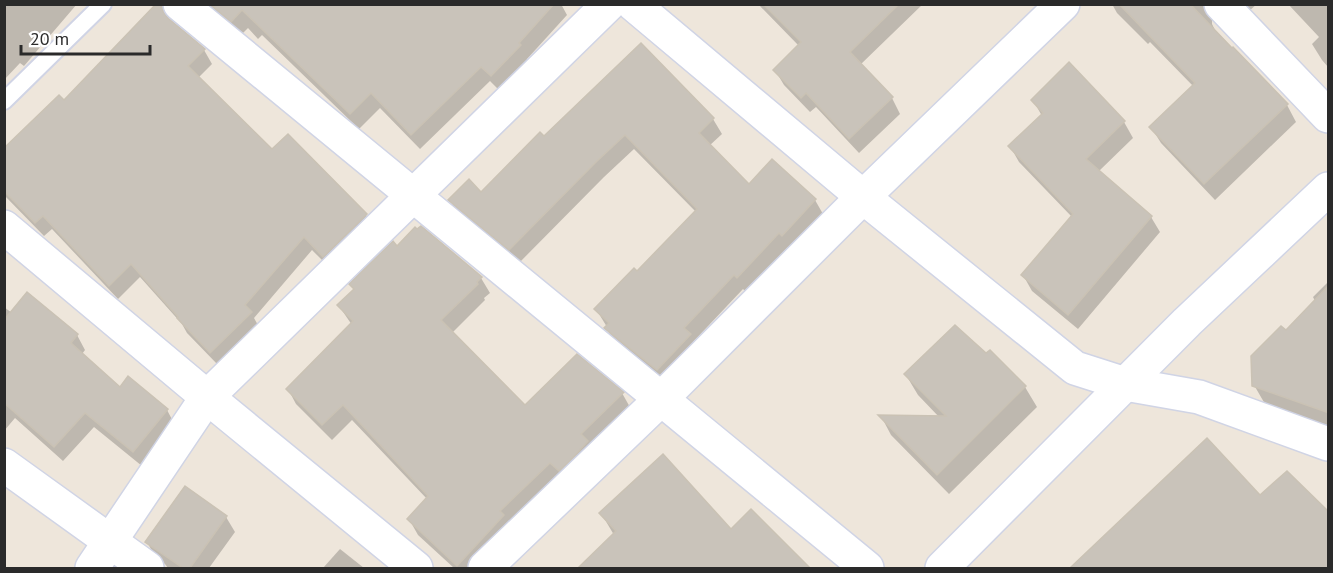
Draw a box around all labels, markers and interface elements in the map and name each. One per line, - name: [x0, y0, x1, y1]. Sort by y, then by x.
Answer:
- scale bar: [21, 18, 150, 56]
- text: 20 m: [30, 27, 69, 50]

